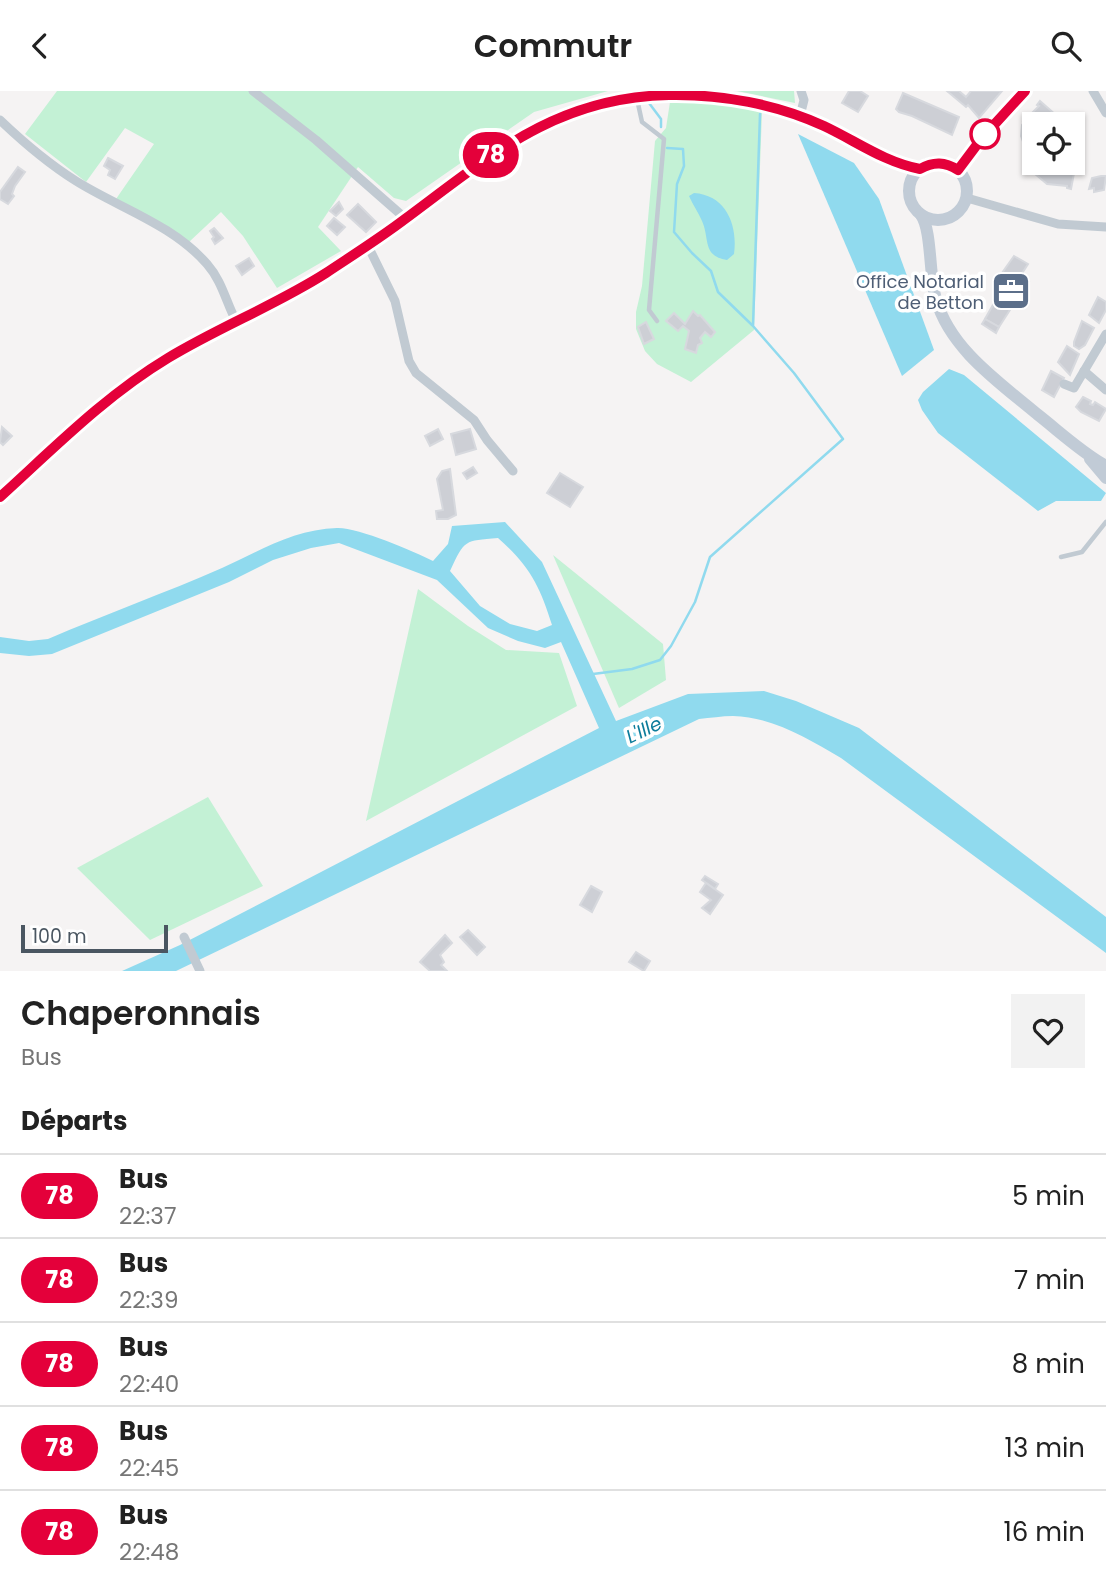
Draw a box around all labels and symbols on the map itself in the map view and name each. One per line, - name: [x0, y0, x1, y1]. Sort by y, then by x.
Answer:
- unlabelled marker: [970, 119, 1000, 149]
- line badge: 78: [460, 132, 522, 178]
- place label: Office Notarial de Betton: [856, 269, 984, 315]
- office icon: Office Notarial de Betton: [990, 270, 1032, 312]
- water label: L'Ille: [622, 710, 667, 750]
- scale bar: [21, 922, 168, 954]

